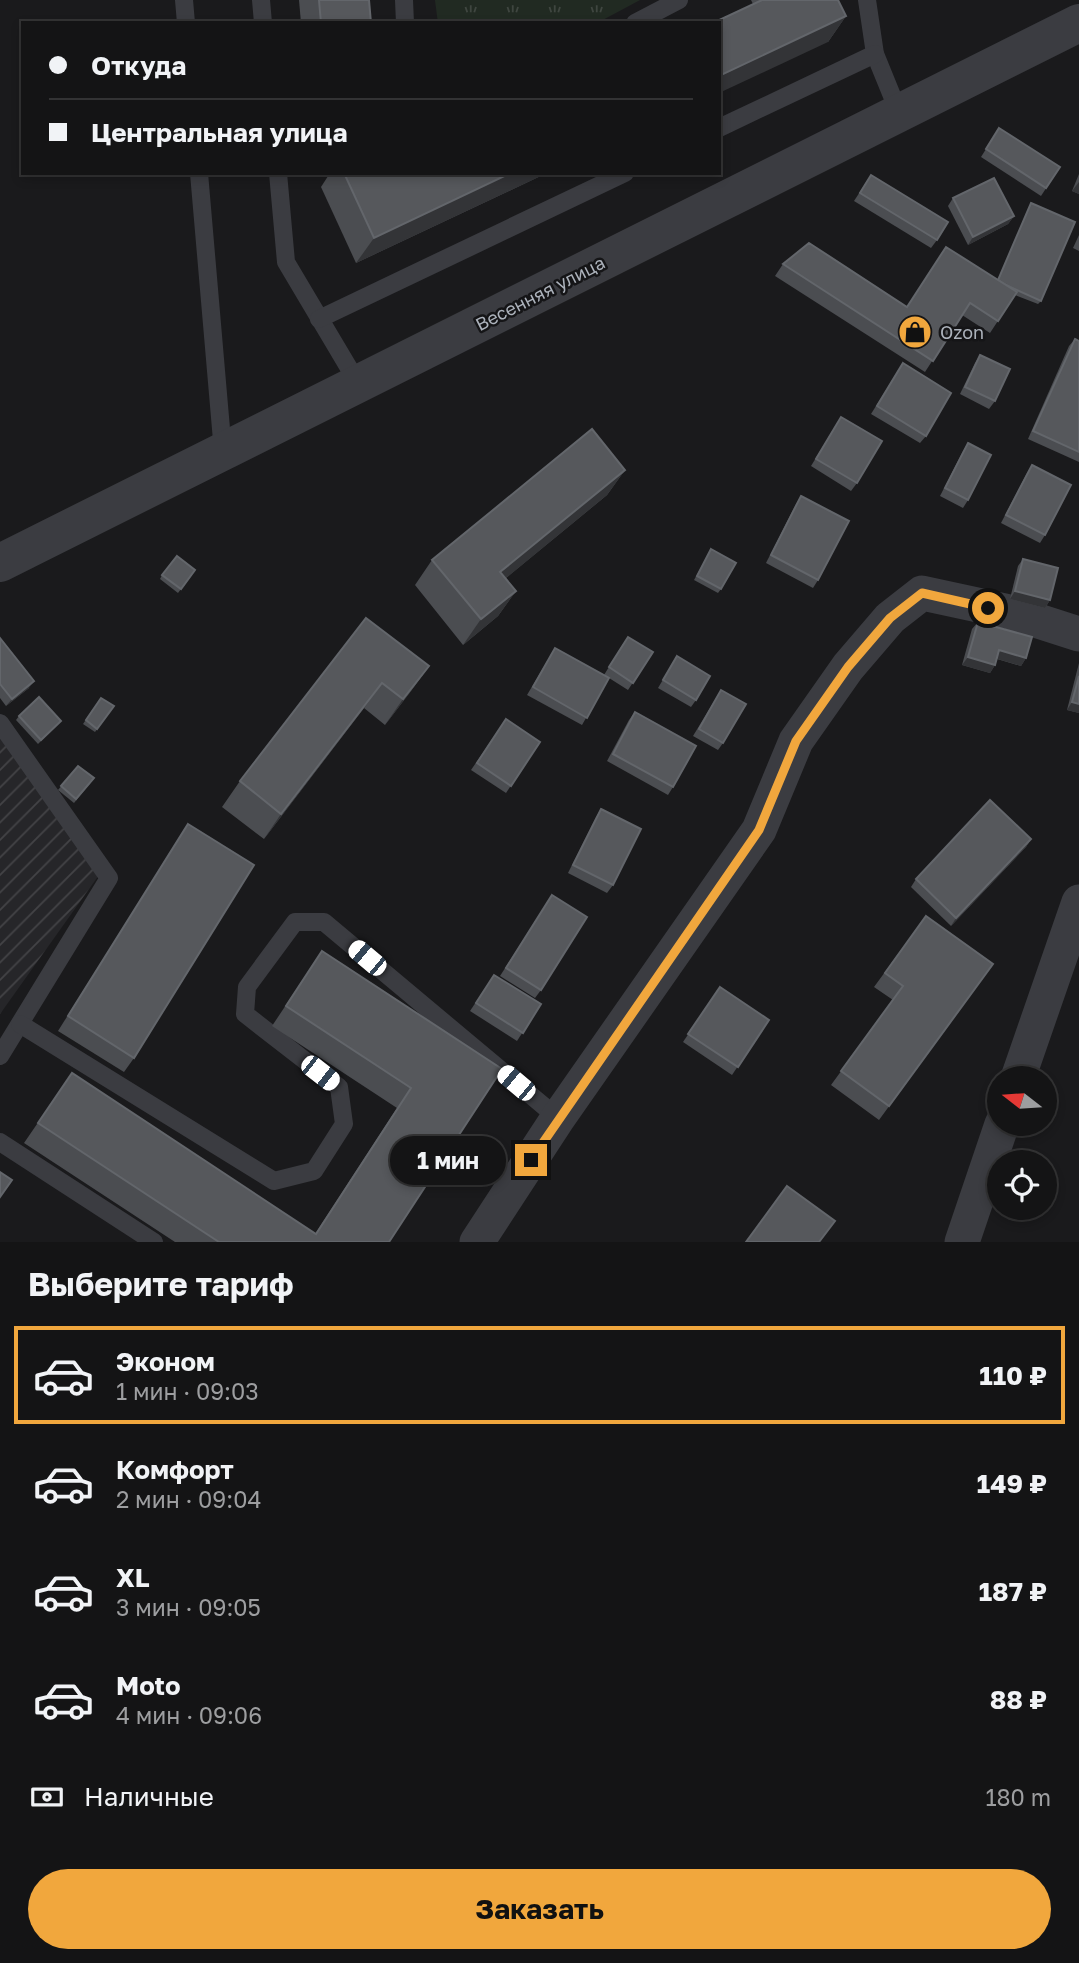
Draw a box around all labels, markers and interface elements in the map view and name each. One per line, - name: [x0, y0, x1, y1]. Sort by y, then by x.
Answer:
- text: Откуда: [91, 50, 186, 81]
- text: Центральная улица: [91, 117, 347, 148]
- street label: Весенняя улица: [472, 251, 608, 335]
- shop icon: Ozon: [896, 313, 934, 351]
- place label: Ozon: [940, 321, 984, 343]
- route start: [972, 592, 1004, 624]
- car: [345, 936, 390, 980]
- car: [297, 1052, 344, 1094]
- car: [494, 1061, 539, 1105]
- north arrow: [987, 1066, 1057, 1136]
- map controls: [987, 1066, 1057, 1220]
- callout: 1 мин: [391, 1136, 506, 1184]
- route end: [515, 1144, 547, 1176]
- text: 1 мин: [417, 1146, 479, 1174]
- button: locate: [987, 1150, 1057, 1220]
- text: Выберите тариф: [28, 1265, 294, 1303]
- icon: car: [32, 1344, 95, 1407]
- text: Эконом: [116, 1346, 215, 1377]
- text: 110 ₽: [979, 1360, 1047, 1391]
- text: 1 мин · 09:03: [116, 1377, 259, 1405]
- icon: car: [32, 1452, 95, 1515]
- text: Комфорт: [116, 1454, 234, 1485]
- text: 149 ₽: [977, 1468, 1047, 1499]
- text: 2 мин · 09:04: [116, 1485, 261, 1513]
- icon: car: [32, 1560, 95, 1623]
- text: XL: [116, 1562, 150, 1593]
- text: 187 ₽: [979, 1576, 1047, 1607]
- text: 3 мин · 09:05: [116, 1593, 261, 1621]
- icon: car: [32, 1668, 95, 1731]
- text: Moto: [116, 1670, 181, 1701]
- text: 88 ₽: [990, 1684, 1047, 1715]
- text: 4 мин · 09:06: [116, 1701, 262, 1729]
- icon: cash: [28, 1778, 66, 1816]
- text: Наличные: [84, 1781, 214, 1812]
- text: 180 m: [985, 1783, 1051, 1811]
- button: Заказать: [28, 1869, 1051, 1949]

